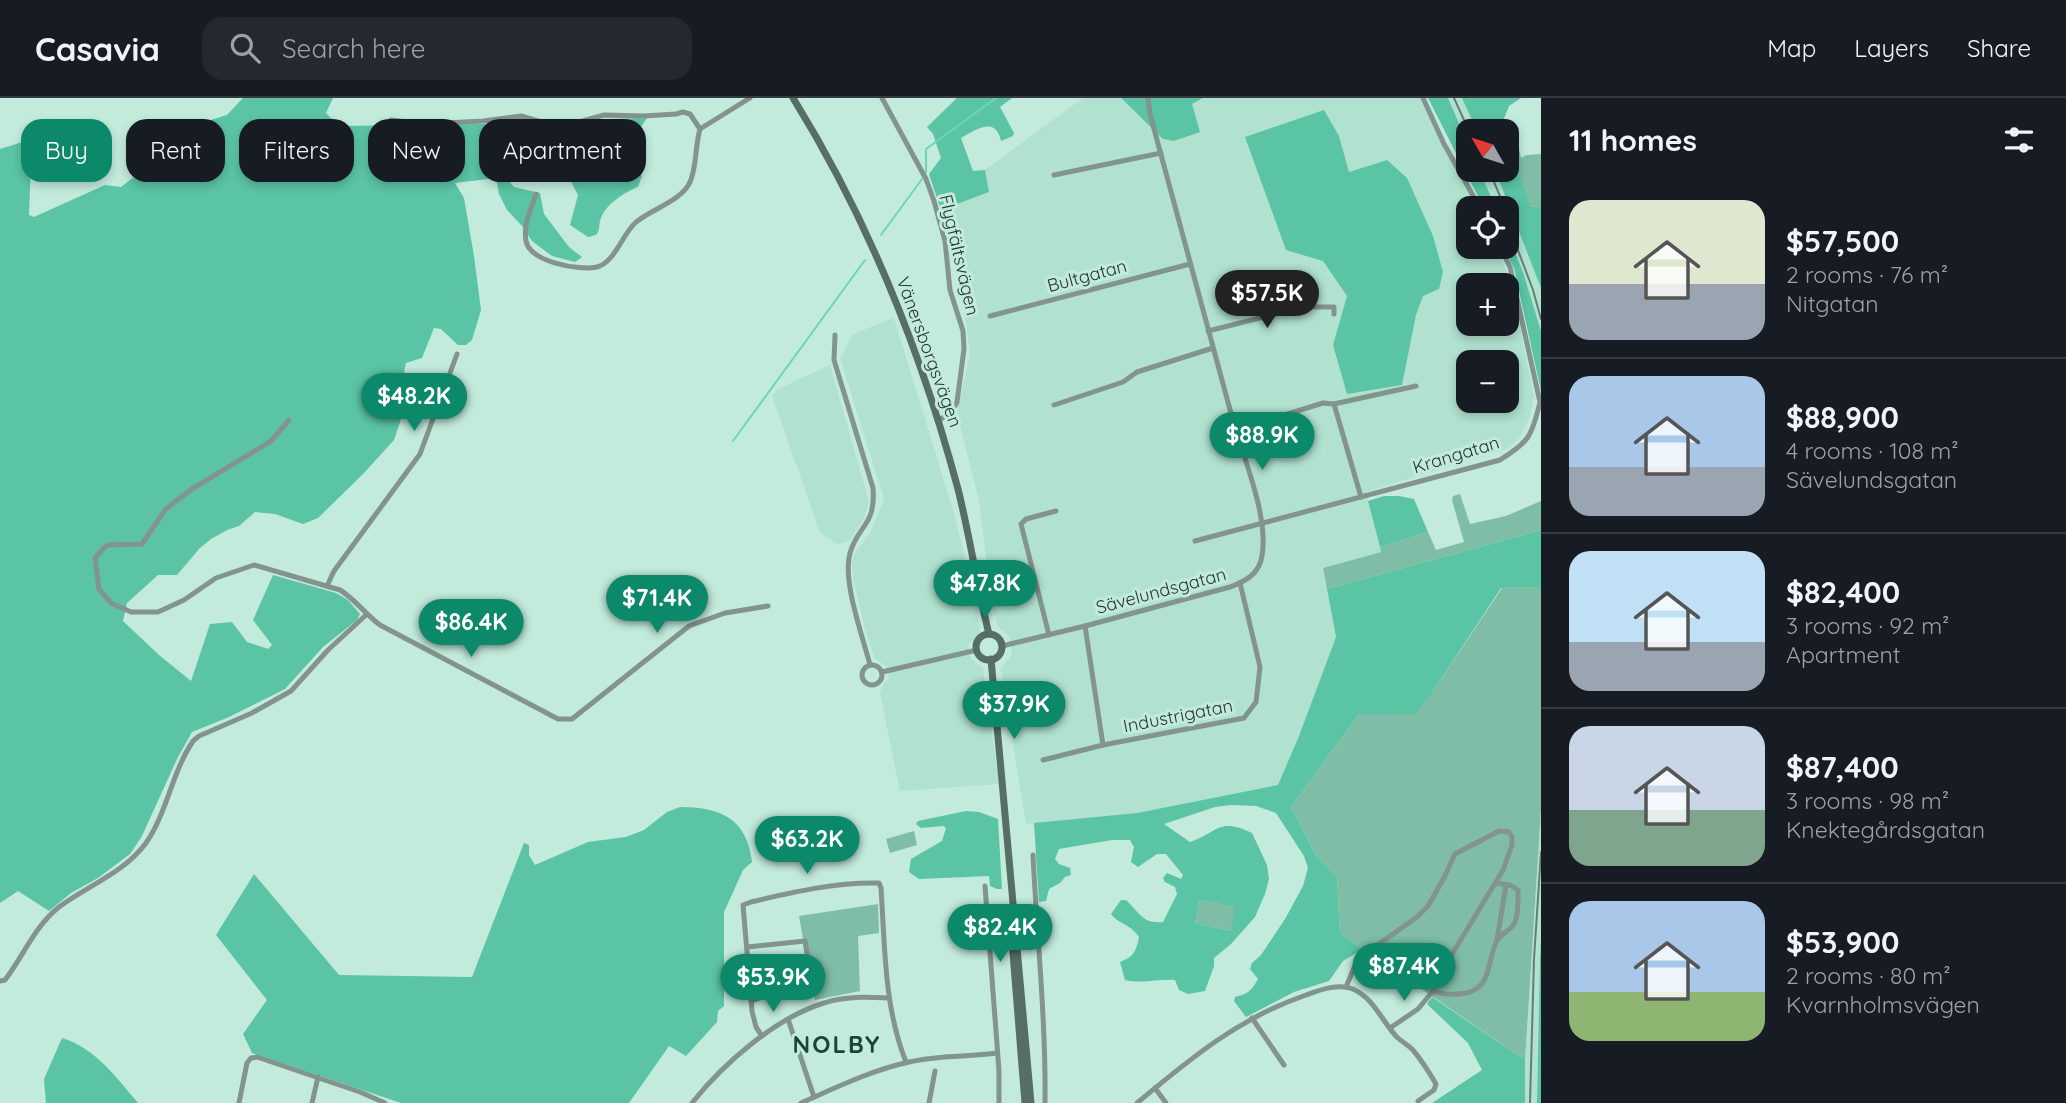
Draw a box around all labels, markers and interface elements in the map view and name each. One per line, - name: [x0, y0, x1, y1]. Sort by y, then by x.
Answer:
- search box: [202, 17, 692, 80]
- text: Casavia: [35, 28, 160, 69]
- icon: search: [226, 29, 264, 67]
- text: Search here: [282, 32, 426, 65]
- text: Map: [1767, 33, 1816, 63]
- text: Layers: [1854, 33, 1929, 63]
- text: Share: [1967, 33, 2031, 63]
- chip: Buy: [21, 119, 112, 182]
- chip: Rent: [126, 119, 225, 182]
- chip: Filters: [239, 119, 354, 182]
- chip: New: [368, 119, 465, 182]
- chip: Apartment: [479, 119, 646, 182]
- north arrow: [1456, 119, 1519, 182]
- map controls: [1456, 119, 1519, 413]
- text: 11 homes: [1569, 121, 1697, 159]
- icon: filters: [2000, 121, 2038, 159]
- street label: Flygfältsvägen: [934, 192, 985, 318]
- button: locate: [1456, 196, 1519, 259]
- text: $57,500: [1786, 222, 1899, 260]
- icon: home: [1625, 228, 1709, 312]
- street label: Bultgatan: [1045, 254, 1129, 297]
- text: 2 rooms · 76 m²: [1786, 260, 1948, 289]
- pin: $57.5K: [1210, 271, 1324, 330]
- street label: Vänersborgsvägen: [892, 273, 967, 430]
- button: +: [1456, 273, 1519, 336]
- text: $57.5K: [1231, 278, 1303, 307]
- text: Nitgatan: [1786, 289, 1879, 318]
- button: −: [1456, 350, 1519, 413]
- pin: $48.2K: [357, 374, 471, 433]
- text: $48.2K: [377, 381, 451, 410]
- text: $88,900: [1786, 398, 1899, 436]
- icon: home: [1625, 404, 1709, 488]
- pin: $88.9K: [1205, 412, 1319, 472]
- text: $88.9K: [1226, 420, 1298, 449]
- street label: Krangatan: [1410, 430, 1502, 479]
- text: 4 rooms · 108 m²: [1786, 436, 1959, 465]
- text: Sävelundsgatan: [1786, 465, 1957, 494]
- pin: $47.8K: [928, 560, 1042, 620]
- street label: Sävelundsgatan: [1093, 562, 1229, 619]
- text: $47.8K: [950, 568, 1020, 597]
- text: $82,400: [1786, 573, 1900, 611]
- pin: $71.4K: [600, 575, 714, 635]
- icon: home: [1625, 579, 1709, 663]
- text: $71.4K: [622, 583, 692, 612]
- pin: $86.4K: [414, 600, 528, 659]
- text: $86.4K: [435, 607, 507, 636]
- text: 3 rooms · 92 m²: [1786, 611, 1949, 640]
- text: Apartment: [1786, 640, 1900, 669]
- pin: $37.9K: [957, 682, 1071, 741]
- text: $37.9K: [979, 689, 1049, 718]
- street label: Industrigatan: [1121, 694, 1235, 737]
- text: $87,400: [1786, 748, 1899, 786]
- icon: home: [1625, 754, 1709, 838]
- text: 3 rooms · 98 m²: [1786, 786, 1949, 815]
- text: Knektegårdsgatan: [1786, 815, 1985, 844]
- pin: $63.2K: [750, 816, 864, 876]
- text: $63.2K: [771, 824, 843, 853]
- pin: $82.4K: [943, 904, 1057, 964]
- text: $82.4K: [963, 912, 1037, 941]
- text: $53,900: [1786, 923, 1899, 961]
- icon: home: [1625, 929, 1709, 1013]
- pin: $87.4K: [1347, 944, 1461, 1003]
- text: $87.4K: [1369, 951, 1439, 980]
- pin: $53.9K: [716, 954, 830, 1014]
- text: 2 rooms · 80 m²: [1786, 961, 1951, 990]
- text: $53.9K: [736, 962, 810, 991]
- text: Kvarnholmsvägen: [1786, 990, 1980, 1019]
- district label: NOLBY: [793, 1029, 881, 1059]

